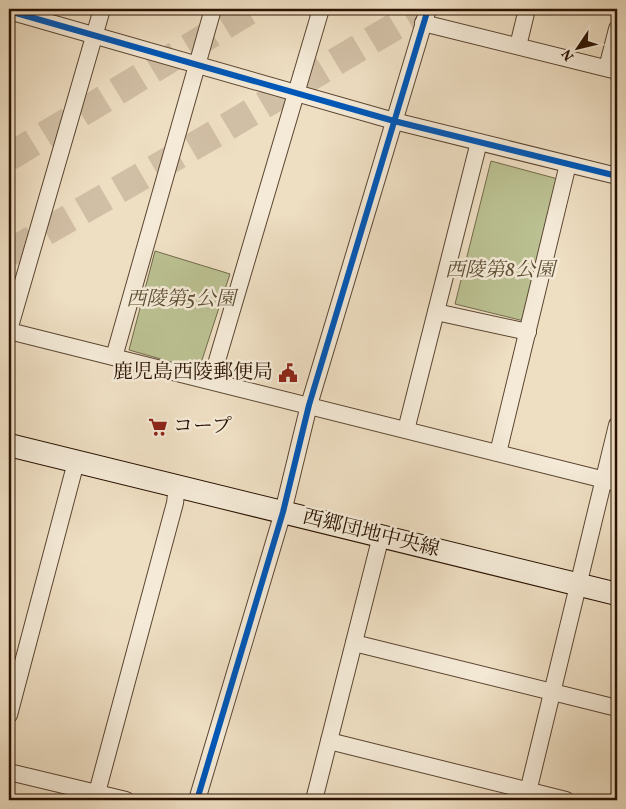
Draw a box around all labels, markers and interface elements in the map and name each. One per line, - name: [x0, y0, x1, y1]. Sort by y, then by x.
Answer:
- north arrow: [554, 22, 604, 72]
- text: N: [558, 45, 579, 64]
- park label: 西陵第8公園: [445, 257, 558, 285]
- park label: 西陵第5公園: [126, 286, 239, 314]
- place label: 鹿児島西陵郵便局: [113, 359, 273, 387]
- public building icon: 鹿児島西陵郵便局: [277, 362, 299, 384]
- place label: コープ: [173, 413, 232, 441]
- supermarket icon: コープ: [147, 416, 169, 438]
- street label: 西郷団地中央線: [300, 503, 442, 565]

